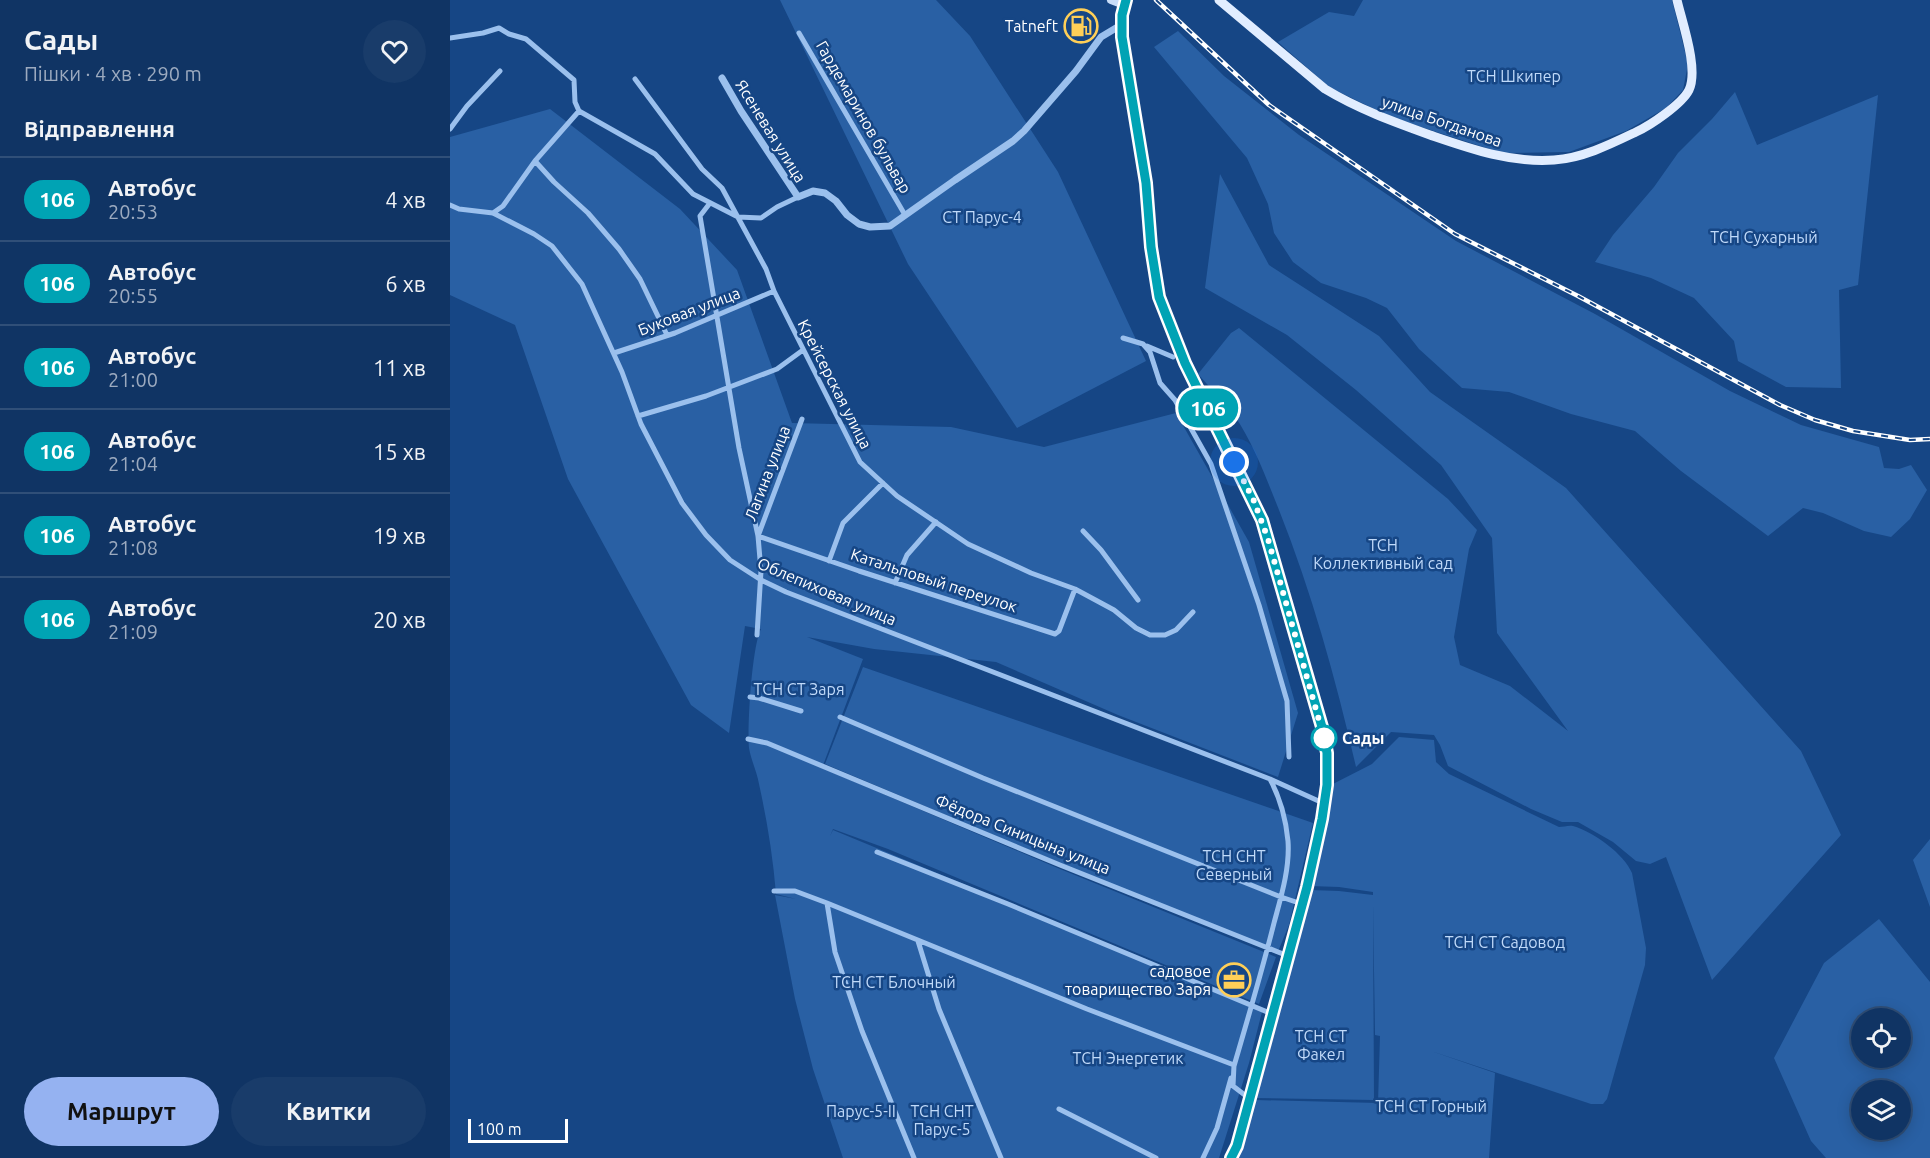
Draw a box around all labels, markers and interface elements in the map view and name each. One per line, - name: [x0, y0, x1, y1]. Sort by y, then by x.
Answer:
- fuel station icon: Tatneft: [1063, 8, 1099, 44]
- place label: Tatneft: [1005, 17, 1059, 35]
- button: heart: [363, 20, 426, 83]
- text: Сады: [24, 24, 98, 55]
- street label: Гардемаринов бульвар: [813, 38, 915, 196]
- text: Пішки · 4 хв · 290 m: [24, 62, 202, 85]
- park label: ТСН Шкипер: [1467, 67, 1561, 85]
- street label: Ясеневая улица: [732, 76, 810, 186]
- street label: улица Богданова: [1380, 92, 1504, 150]
- text: Відправлення: [24, 116, 175, 141]
- text: Автобус: [108, 175, 196, 200]
- text: 106: [39, 187, 75, 211]
- text: 4 хв: [385, 187, 426, 212]
- text: 20:53: [108, 200, 158, 223]
- park label: СТ Парус-4: [942, 208, 1022, 226]
- park label: ТСН Сухарный: [1710, 228, 1818, 246]
- text: Автобус: [108, 259, 196, 284]
- text: 106: [39, 271, 75, 295]
- text: 6 хв: [385, 271, 426, 296]
- street label: Буковая улица: [635, 283, 743, 339]
- text: 20:55: [108, 284, 158, 307]
- street label: Крейсерская улица: [795, 316, 875, 452]
- text: Автобус: [108, 343, 196, 368]
- text: 106: [39, 355, 75, 379]
- text: 11 хв: [373, 355, 426, 380]
- text: 21:00: [108, 368, 158, 391]
- line badge: 106: [1174, 388, 1242, 428]
- text: 106: [1190, 396, 1226, 420]
- street label: Лагина улица: [741, 423, 793, 523]
- text: Автобус: [108, 427, 196, 452]
- text: 106: [39, 439, 75, 463]
- text: 15 хв: [373, 439, 426, 464]
- your location: [1219, 447, 1249, 477]
- text: 21:04: [108, 452, 158, 475]
- text: Автобус: [108, 511, 196, 536]
- text: 106: [39, 523, 75, 547]
- text: 19 хв: [373, 523, 426, 548]
- text: 21:08: [108, 536, 158, 559]
- park label: ТСН Коллективный сад: [1313, 536, 1453, 572]
- street label: Катальповый переулок: [848, 545, 1020, 615]
- street label: Облепиховая улица: [755, 554, 899, 628]
- text: Автобус: [108, 595, 196, 620]
- text: 106: [39, 607, 75, 631]
- text: 20 хв: [373, 607, 426, 632]
- text: 21:09: [108, 620, 158, 643]
- park label: ТСН СТ Заря: [753, 680, 845, 698]
- marker: Сады: [1311, 725, 1337, 751]
- place label: Сады: [1342, 729, 1384, 747]
- street label: Фёдора Синицына улица: [933, 791, 1113, 877]
- park label: ТСН СНТ Северный: [1196, 847, 1272, 883]
- park label: ТСН СТ Садовод: [1445, 933, 1565, 951]
- place label: садовое товарищество Заря: [1065, 962, 1211, 998]
- office icon: садовое товарищество Заря: [1216, 962, 1252, 998]
- park label: ТСН СТ Блочный: [832, 973, 956, 991]
- map controls: [1851, 1008, 1911, 1140]
- button: locate: [1851, 1008, 1911, 1068]
- park label: ТСН СТ Факел: [1295, 1027, 1347, 1063]
- park label: ТСН Энергетик: [1073, 1049, 1183, 1067]
- button: Маршрут: [24, 1077, 219, 1146]
- button: Квитки: [231, 1077, 426, 1146]
- button: layers: [1851, 1080, 1911, 1140]
- park label: ТСН СТ Горный: [1375, 1097, 1487, 1115]
- park label: Парус-5-II: [826, 1102, 896, 1120]
- park label: ТСН СНТ Парус-5: [910, 1102, 974, 1138]
- scale bar: [468, 1116, 568, 1144]
- text: 100 m: [477, 1120, 522, 1138]

